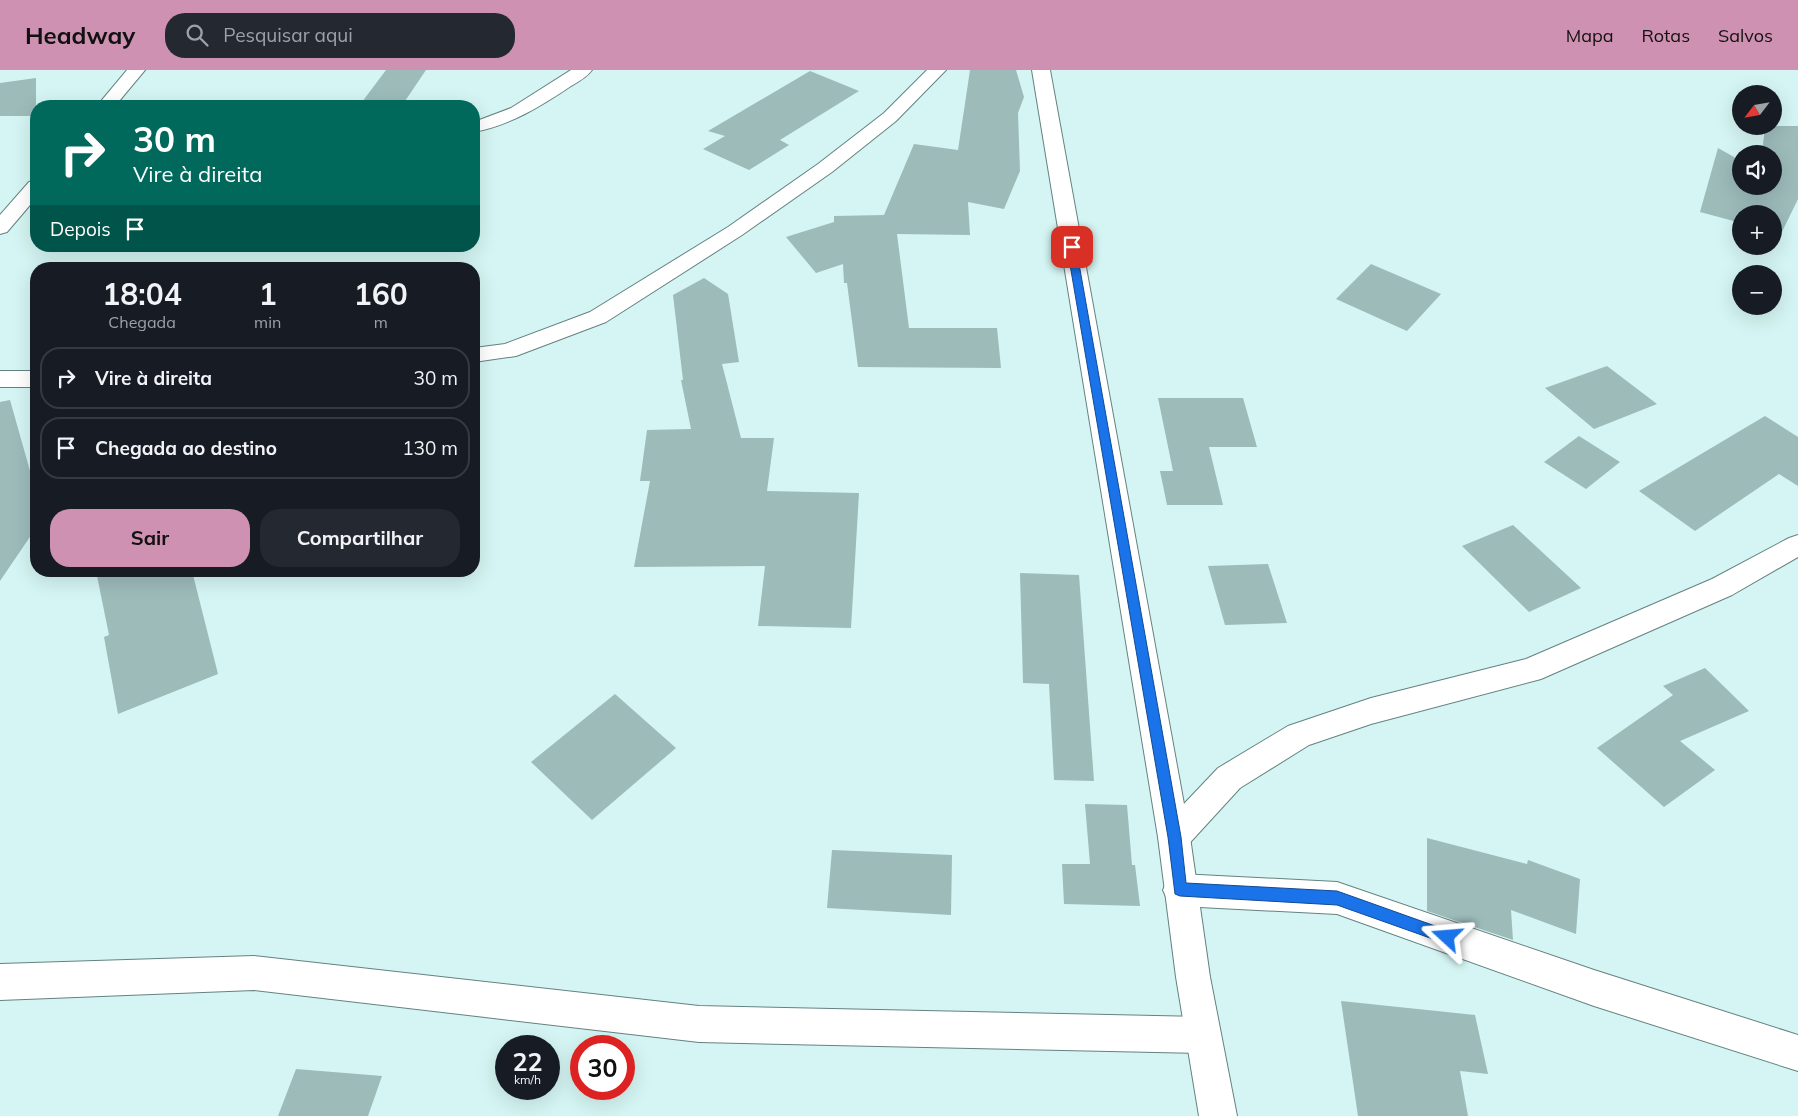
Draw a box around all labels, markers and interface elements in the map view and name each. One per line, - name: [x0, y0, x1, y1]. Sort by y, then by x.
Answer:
- search box: [165, 13, 515, 58]
- text: Headway: [25, 20, 135, 50]
- icon: search: [183, 21, 211, 49]
- text: Pesquisar aqui: [223, 23, 353, 47]
- text: Mapa: [1566, 24, 1614, 47]
- text: Rotas: [1642, 24, 1690, 47]
- text: Salvos: [1718, 24, 1773, 47]
- north arrow: [1732, 85, 1782, 135]
- map controls: [1732, 85, 1782, 315]
- text: 30 m: [133, 117, 216, 161]
- icon: right: [50, 120, 115, 185]
- button: sound: [1732, 145, 1782, 195]
- text: Vire à direita: [133, 160, 262, 188]
- button: +: [1732, 205, 1782, 255]
- icon: arrive: [121, 215, 149, 243]
- text: Depois: [50, 217, 111, 241]
- pin: [1051, 226, 1093, 268]
- icon: arrive: [1058, 233, 1086, 261]
- button: −: [1732, 265, 1782, 315]
- text: 18:04: [102, 275, 182, 313]
- text: 1: [259, 275, 277, 313]
- text: 160: [354, 275, 408, 313]
- text: Chegada: [108, 312, 176, 332]
- text: min: [254, 312, 281, 332]
- text: m: [374, 312, 388, 332]
- icon: right: [52, 364, 80, 392]
- text: Vire à direita: [95, 366, 212, 390]
- text: 30 m: [414, 366, 458, 390]
- icon: arrive: [52, 434, 80, 462]
- text: Chegada ao destino: [95, 436, 277, 460]
- text: 130 m: [402, 436, 458, 460]
- button: Sair: [50, 509, 250, 567]
- button: Compartilhar: [260, 509, 460, 567]
- position arrow: [1420, 910, 1472, 962]
- speed limit sign: 30: [570, 1035, 635, 1100]
- text: 22: [512, 1046, 543, 1077]
- text: km/h: [514, 1072, 541, 1087]

